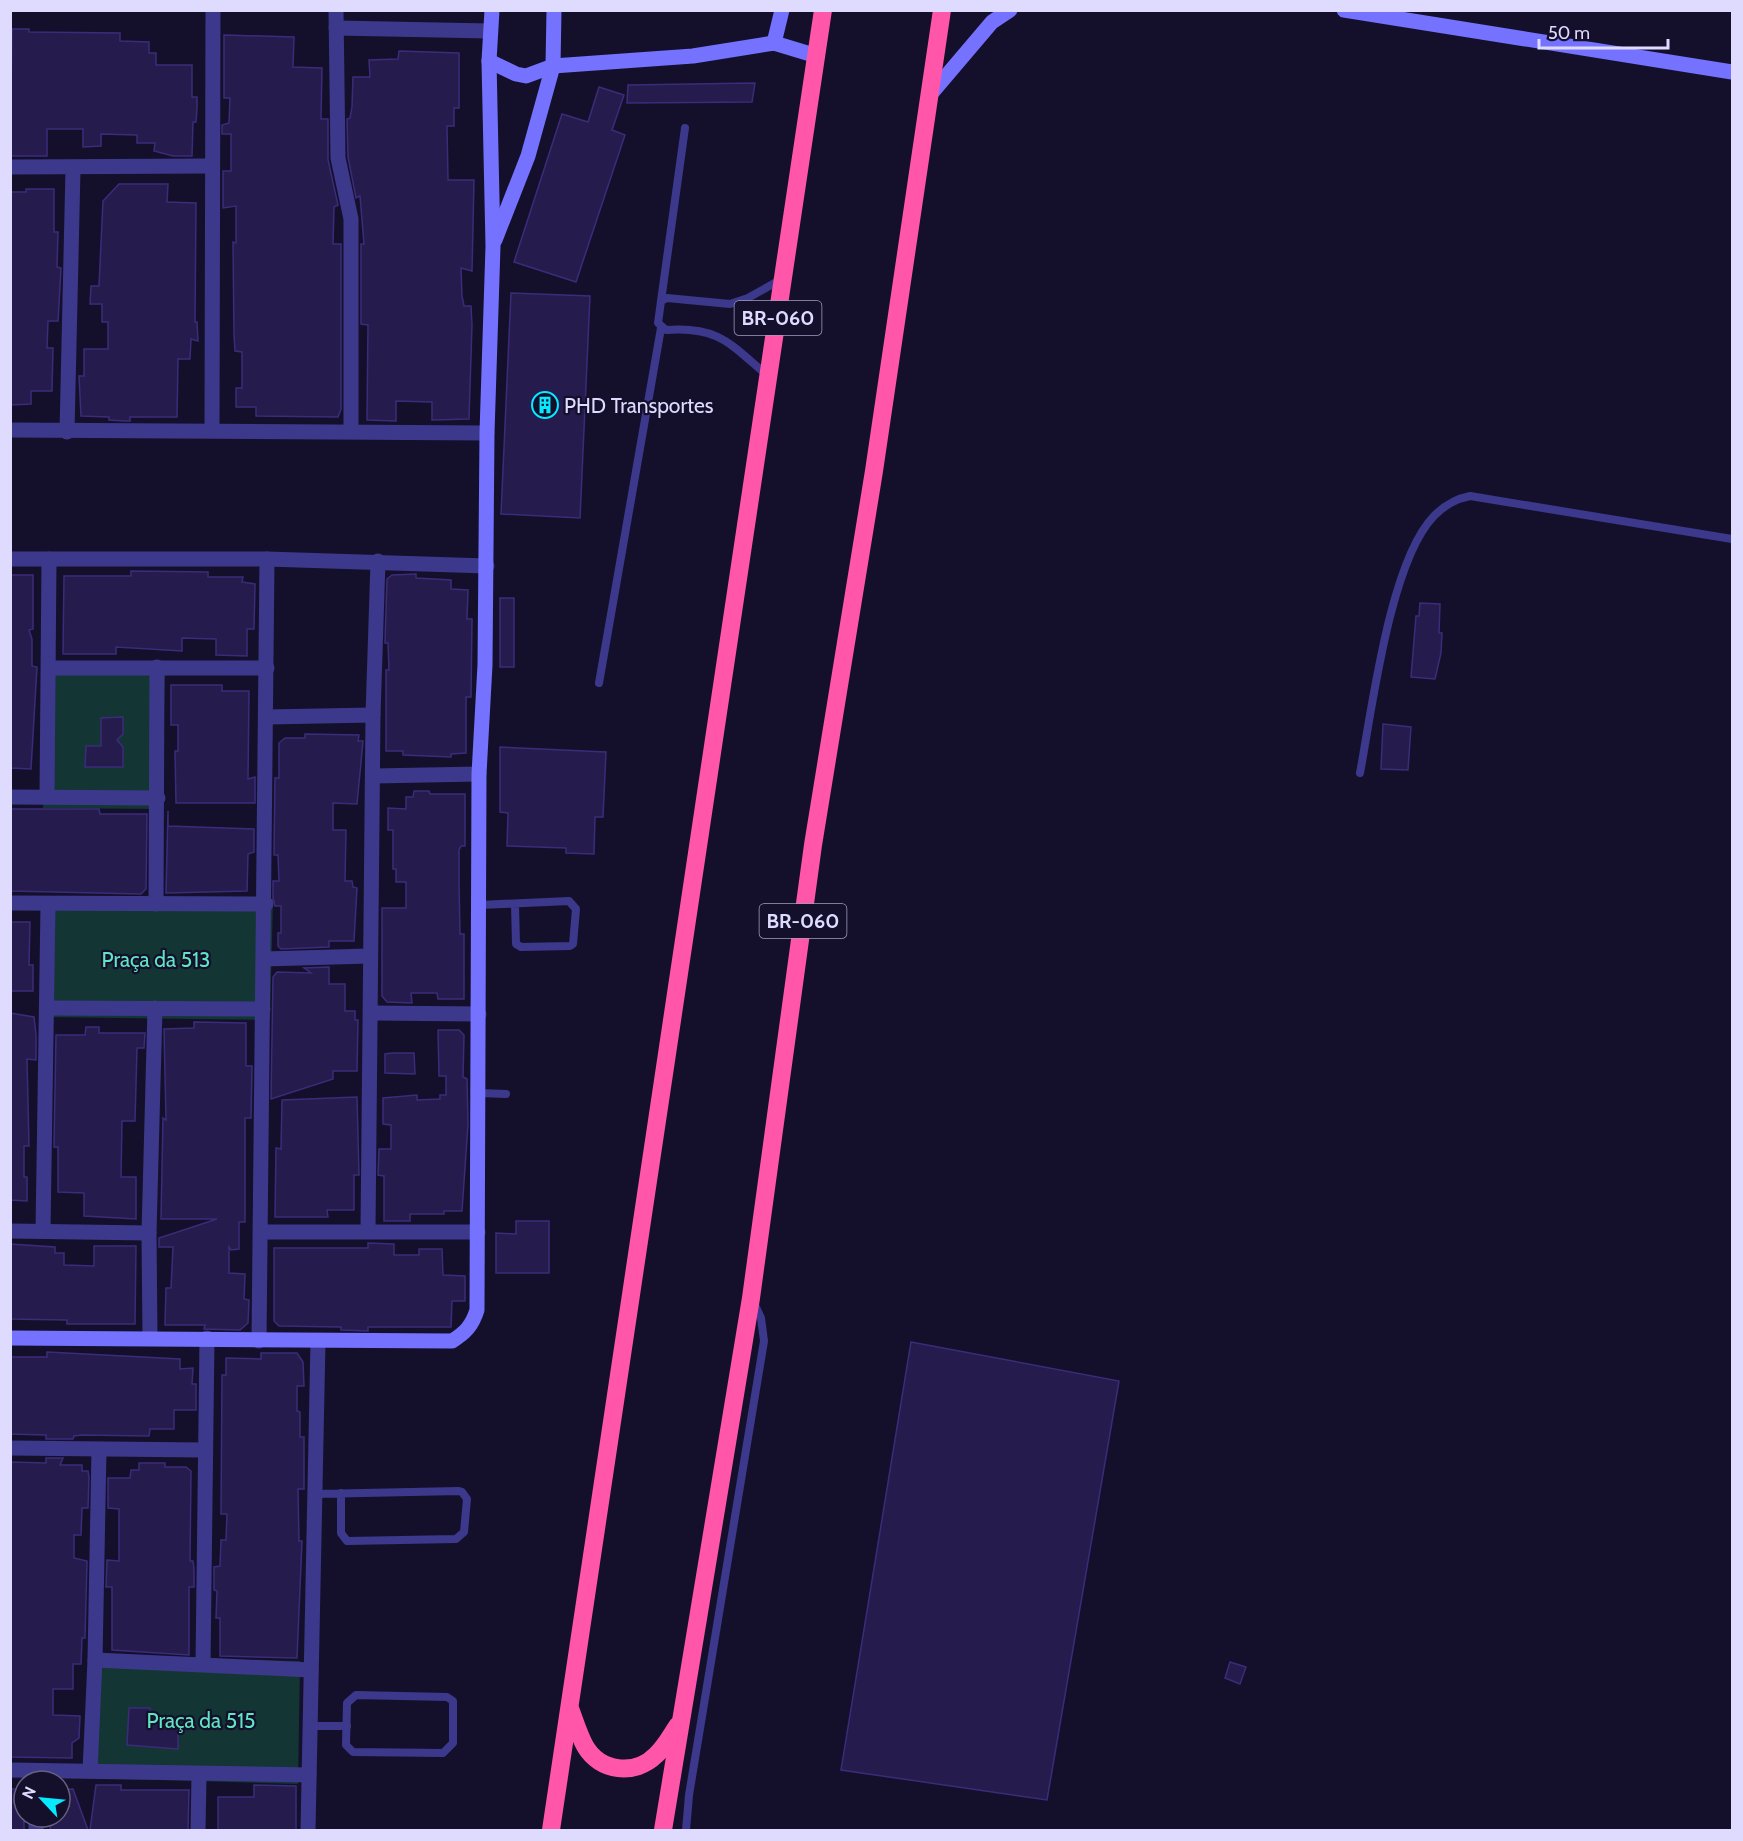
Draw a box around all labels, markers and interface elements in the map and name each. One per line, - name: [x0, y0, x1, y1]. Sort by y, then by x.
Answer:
- scale bar: [1539, 12, 1668, 50]
- text: 50 m: [1548, 22, 1590, 44]
- road number: BR-060: [734, 301, 822, 335]
- building icon: PHD Transportes: [530, 390, 560, 420]
- place label: PHD Transportes: [564, 393, 714, 418]
- road number: BR-060: [760, 904, 846, 938]
- park label: Praça da 513: [102, 947, 210, 972]
- park label: Praça da 515: [147, 1708, 255, 1733]
- north arrow: [12, 1769, 72, 1829]
- text: N: [18, 1783, 40, 1802]

